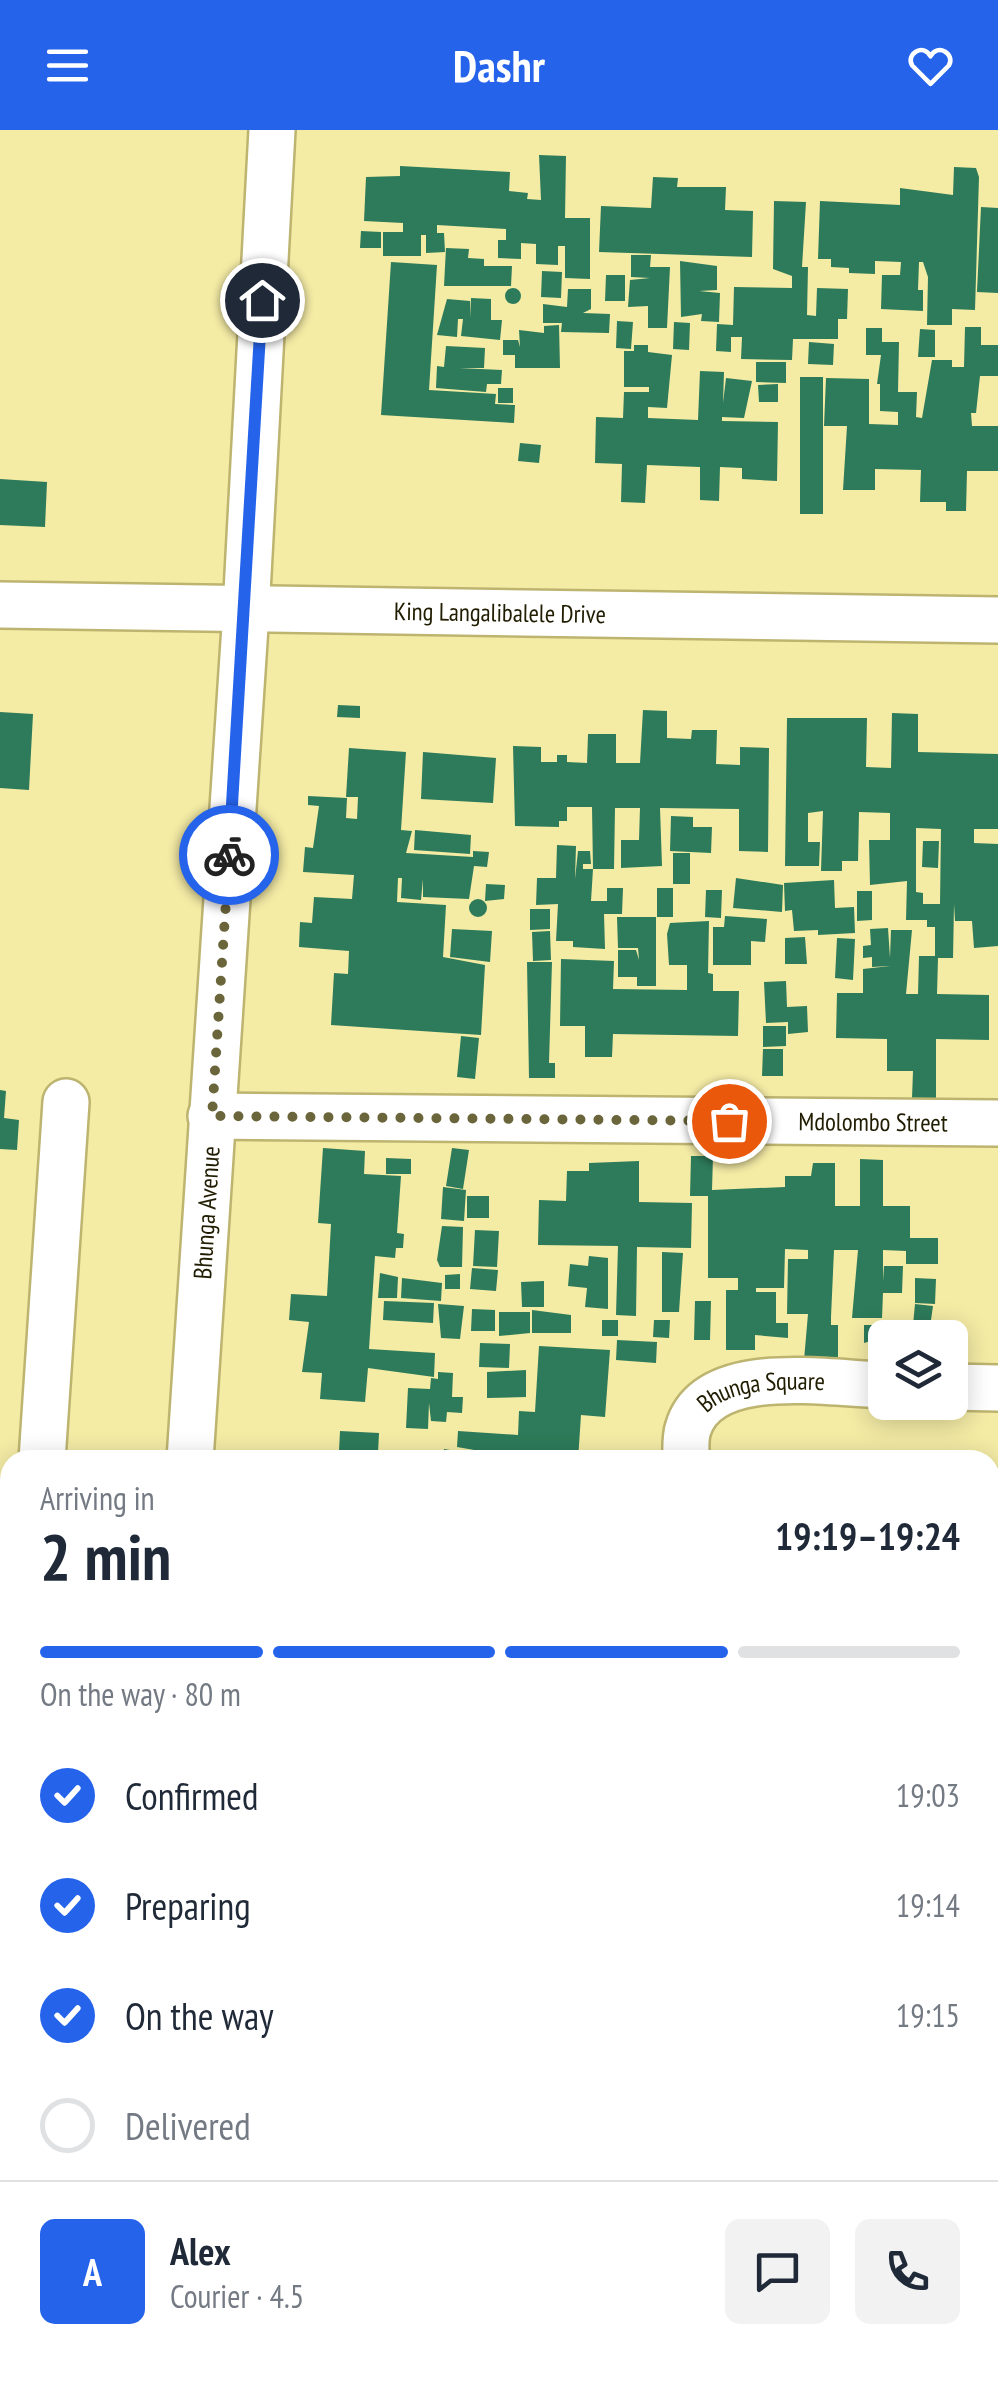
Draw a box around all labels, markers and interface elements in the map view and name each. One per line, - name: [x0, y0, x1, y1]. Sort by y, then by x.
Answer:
- text: Dashr: [453, 36, 545, 94]
- icon: menu: [40, 38, 95, 93]
- icon: heart: [903, 38, 958, 93]
- pin: [220, 258, 305, 343]
- icon: home: [235, 273, 290, 328]
- street label: King Langalibalele Drive: [394, 595, 606, 630]
- courier: [179, 805, 279, 905]
- icon: bike: [202, 828, 257, 883]
- pin: [687, 1079, 772, 1164]
- icon: bag: [702, 1094, 757, 1149]
- street label: Mdolombo Street: [798, 1105, 948, 1139]
- street label: Bhunga Avenue: [186, 1145, 227, 1280]
- map controls: [868, 1320, 968, 1420]
- button: layers: [868, 1320, 968, 1420]
- street label: Bhunga Square: [690, 1364, 826, 1419]
- text: Arriving in: [40, 1477, 155, 1519]
- text: 19:19–19:24: [775, 1511, 960, 1560]
- text: 2 min: [40, 1514, 171, 1598]
- text: On the way · 80 m: [40, 1673, 241, 1715]
- icon: check: [40, 1768, 95, 1823]
- text: Confirmed: [125, 1771, 258, 1820]
- text: 19:03: [896, 1774, 960, 1816]
- icon: check: [40, 1878, 95, 1933]
- text: Preparing: [125, 1881, 251, 1930]
- text: 19:14: [896, 1884, 960, 1926]
- icon: check: [40, 1988, 95, 2043]
- text: On the way: [125, 1991, 273, 2040]
- text: 19:15: [896, 1994, 960, 2036]
- text: Delivered: [125, 2101, 251, 2150]
- button: chat: [725, 2219, 830, 2324]
- button: phone: [855, 2219, 960, 2324]
- text: Alex: [170, 2226, 231, 2275]
- text: A: [83, 2247, 102, 2296]
- text: Courier · 4.5: [170, 2275, 304, 2317]

